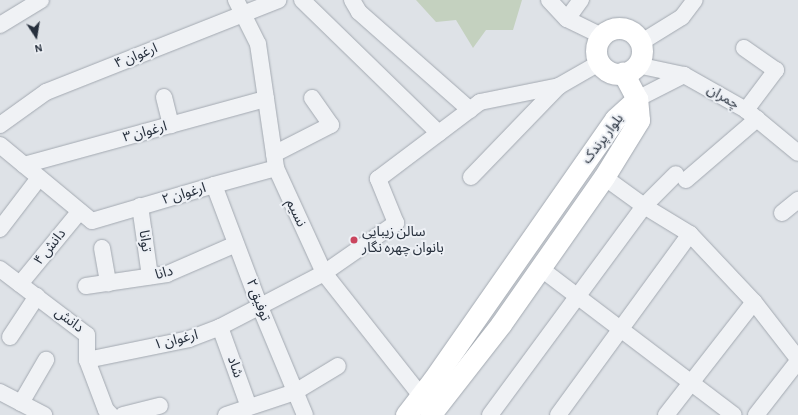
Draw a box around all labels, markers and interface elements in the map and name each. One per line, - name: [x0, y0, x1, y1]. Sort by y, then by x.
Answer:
- north arrow: [16, 16, 56, 56]
- street label: ارغوان ۴: [112, 40, 160, 72]
- text: N: [34, 42, 43, 54]
- street label: چمران: [704, 81, 742, 113]
- street label: بلوار پرندک: [579, 111, 627, 167]
- street label: ارغوان ۳: [121, 118, 169, 146]
- street label: ارغوان ۲: [160, 179, 208, 209]
- street label: نسیم: [282, 196, 310, 230]
- place label: سالن زیبایی بانوان چهره نگار: [362, 224, 444, 256]
- street label: دانش ۴: [30, 225, 70, 269]
- street label: توانا: [135, 229, 155, 253]
- marker: سالن زیبایی بانوان چهره نگار: [349, 235, 359, 245]
- street label: دانا: [153, 263, 175, 283]
- street label: توفیق ۲: [242, 276, 274, 324]
- street label: دانش: [51, 304, 87, 336]
- street label: ارغوان ۱: [152, 326, 200, 354]
- street label: شاد: [224, 354, 246, 380]

